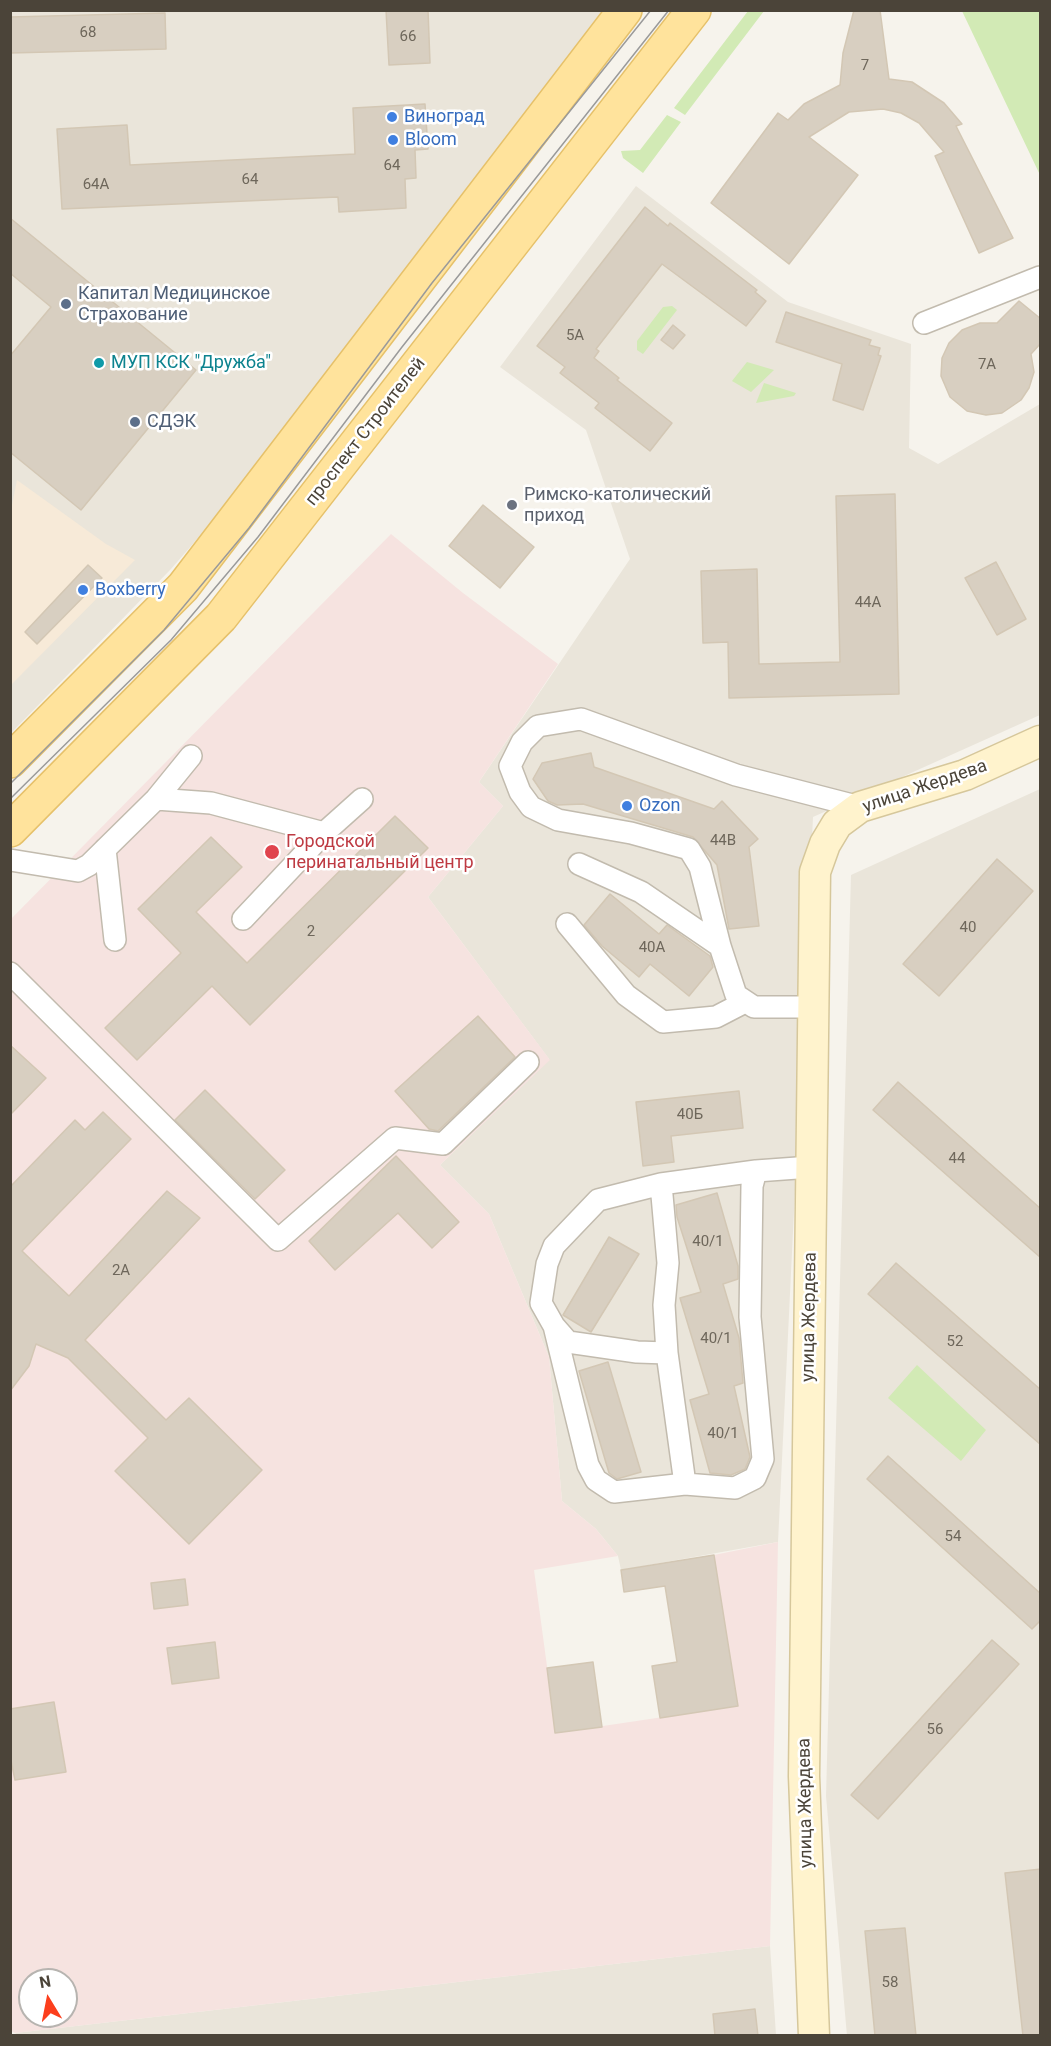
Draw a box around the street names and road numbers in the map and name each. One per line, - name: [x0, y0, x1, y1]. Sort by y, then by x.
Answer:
- street label: проспект Строителей: [301, 354, 431, 510]
- street label: улица Жердева: [860, 756, 990, 818]
- street label: улица Жердева: [798, 1252, 822, 1382]
- street label: улица Жердева: [794, 1738, 818, 1868]

